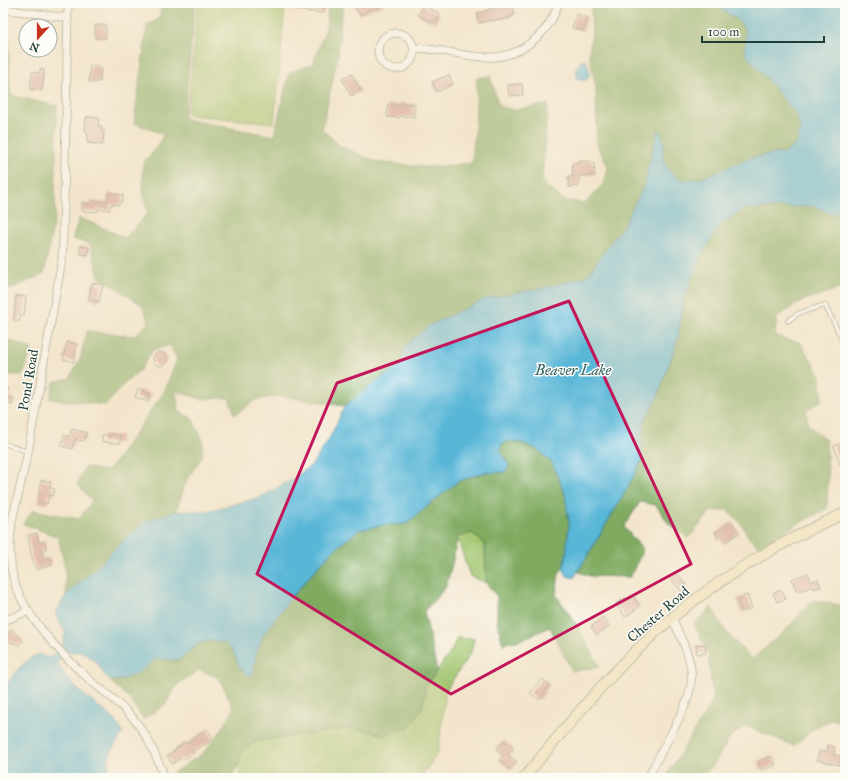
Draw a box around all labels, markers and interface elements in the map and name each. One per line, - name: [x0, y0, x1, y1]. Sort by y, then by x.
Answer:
- north arrow: [18, 18, 58, 58]
- scale bar: [702, 18, 824, 44]
- text: 100 m: [708, 25, 739, 39]
- text: N: [27, 39, 41, 55]
- street label: Pond Road: [15, 348, 42, 412]
- water label: Beaver Lake: [534, 361, 611, 379]
- street label: Chester Road: [624, 583, 693, 646]

